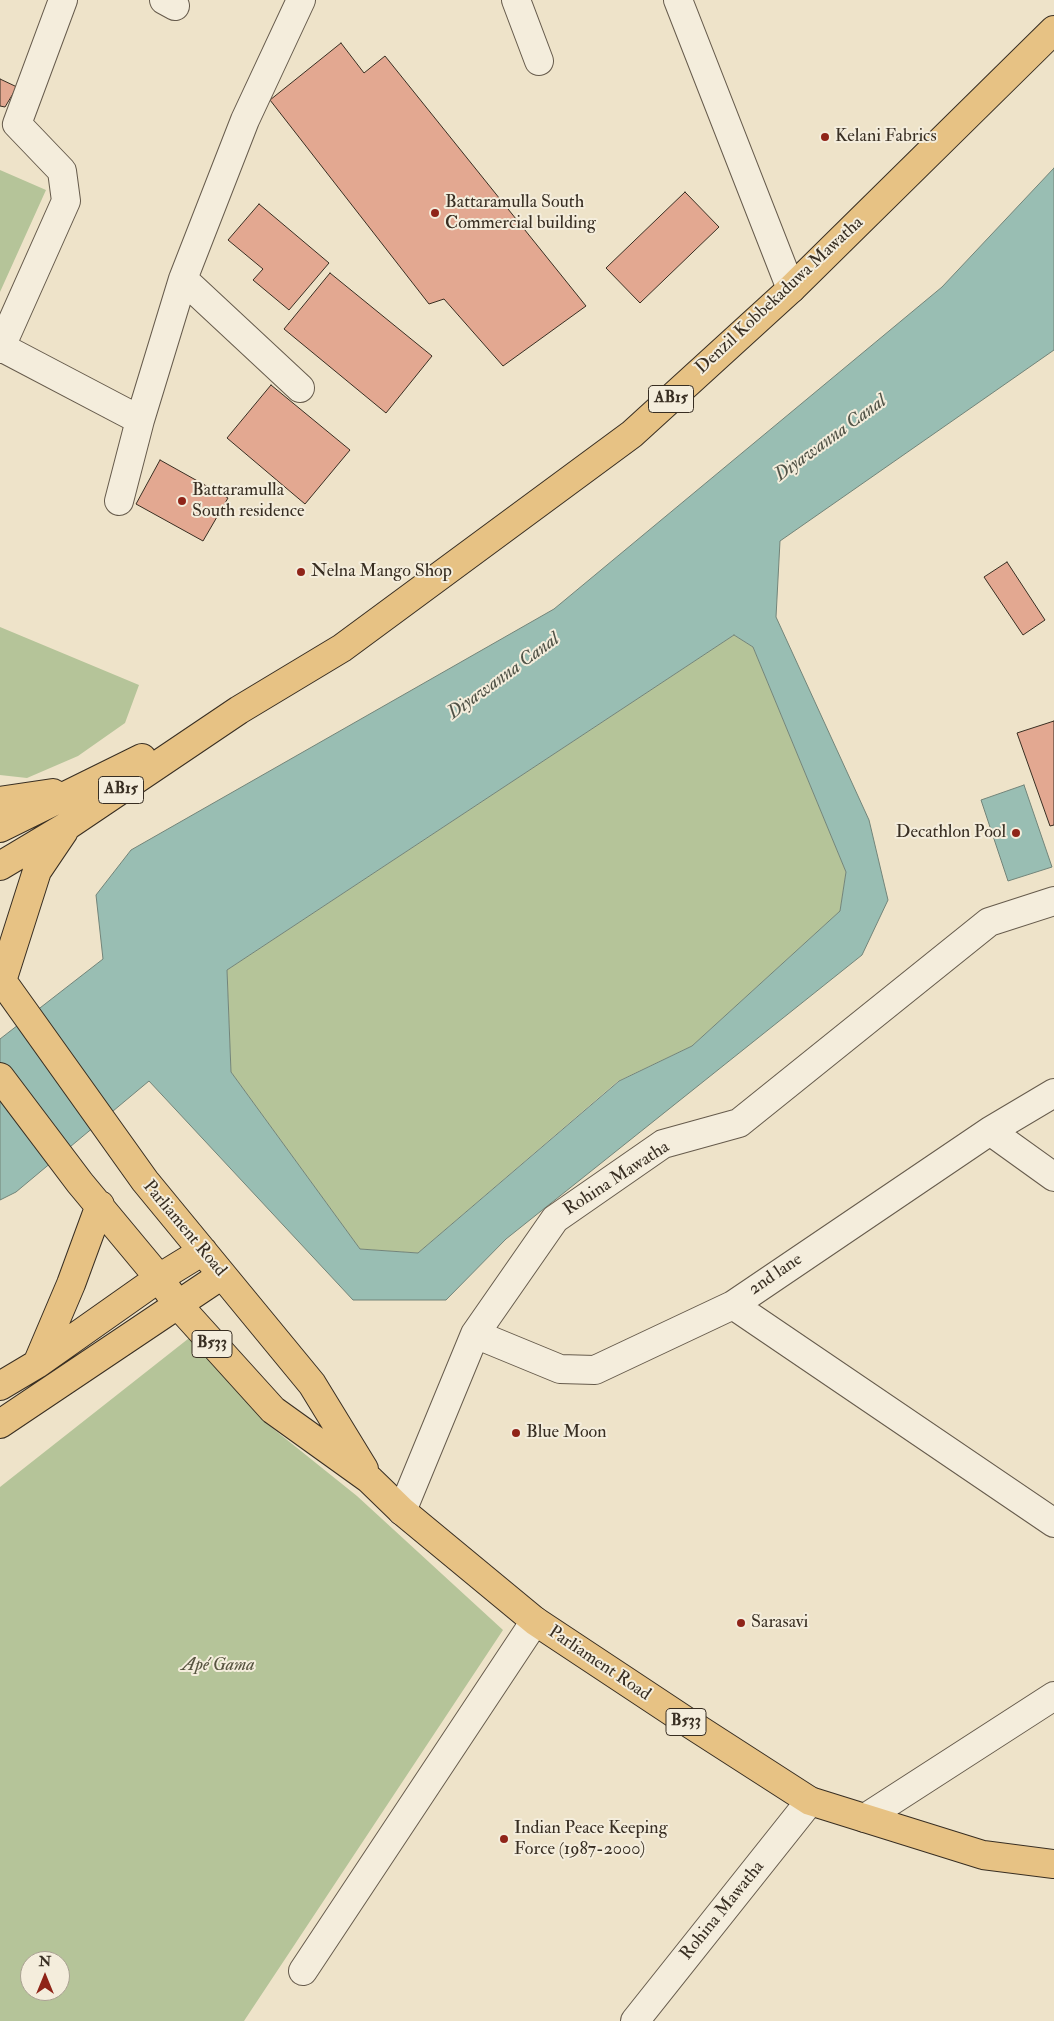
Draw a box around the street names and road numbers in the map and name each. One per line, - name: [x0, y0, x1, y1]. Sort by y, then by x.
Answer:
- street label: Denzil Kobbekaduwa Mawatha: [692, 213, 868, 379]
- road number: AB15: [648, 386, 694, 412]
- road number: AB15: [98, 776, 144, 804]
- street label: Rohina Mawatha: [560, 1137, 674, 1221]
- street label: Parliament Road: [138, 1177, 230, 1281]
- street label: 2nd lane: [745, 1249, 807, 1301]
- road number: B533: [192, 1330, 232, 1358]
- street label: Parliament Road: [544, 1622, 654, 1706]
- road number: B533: [666, 1708, 706, 1735]
- street label: Rohina Mawatha: [676, 1857, 770, 1965]

